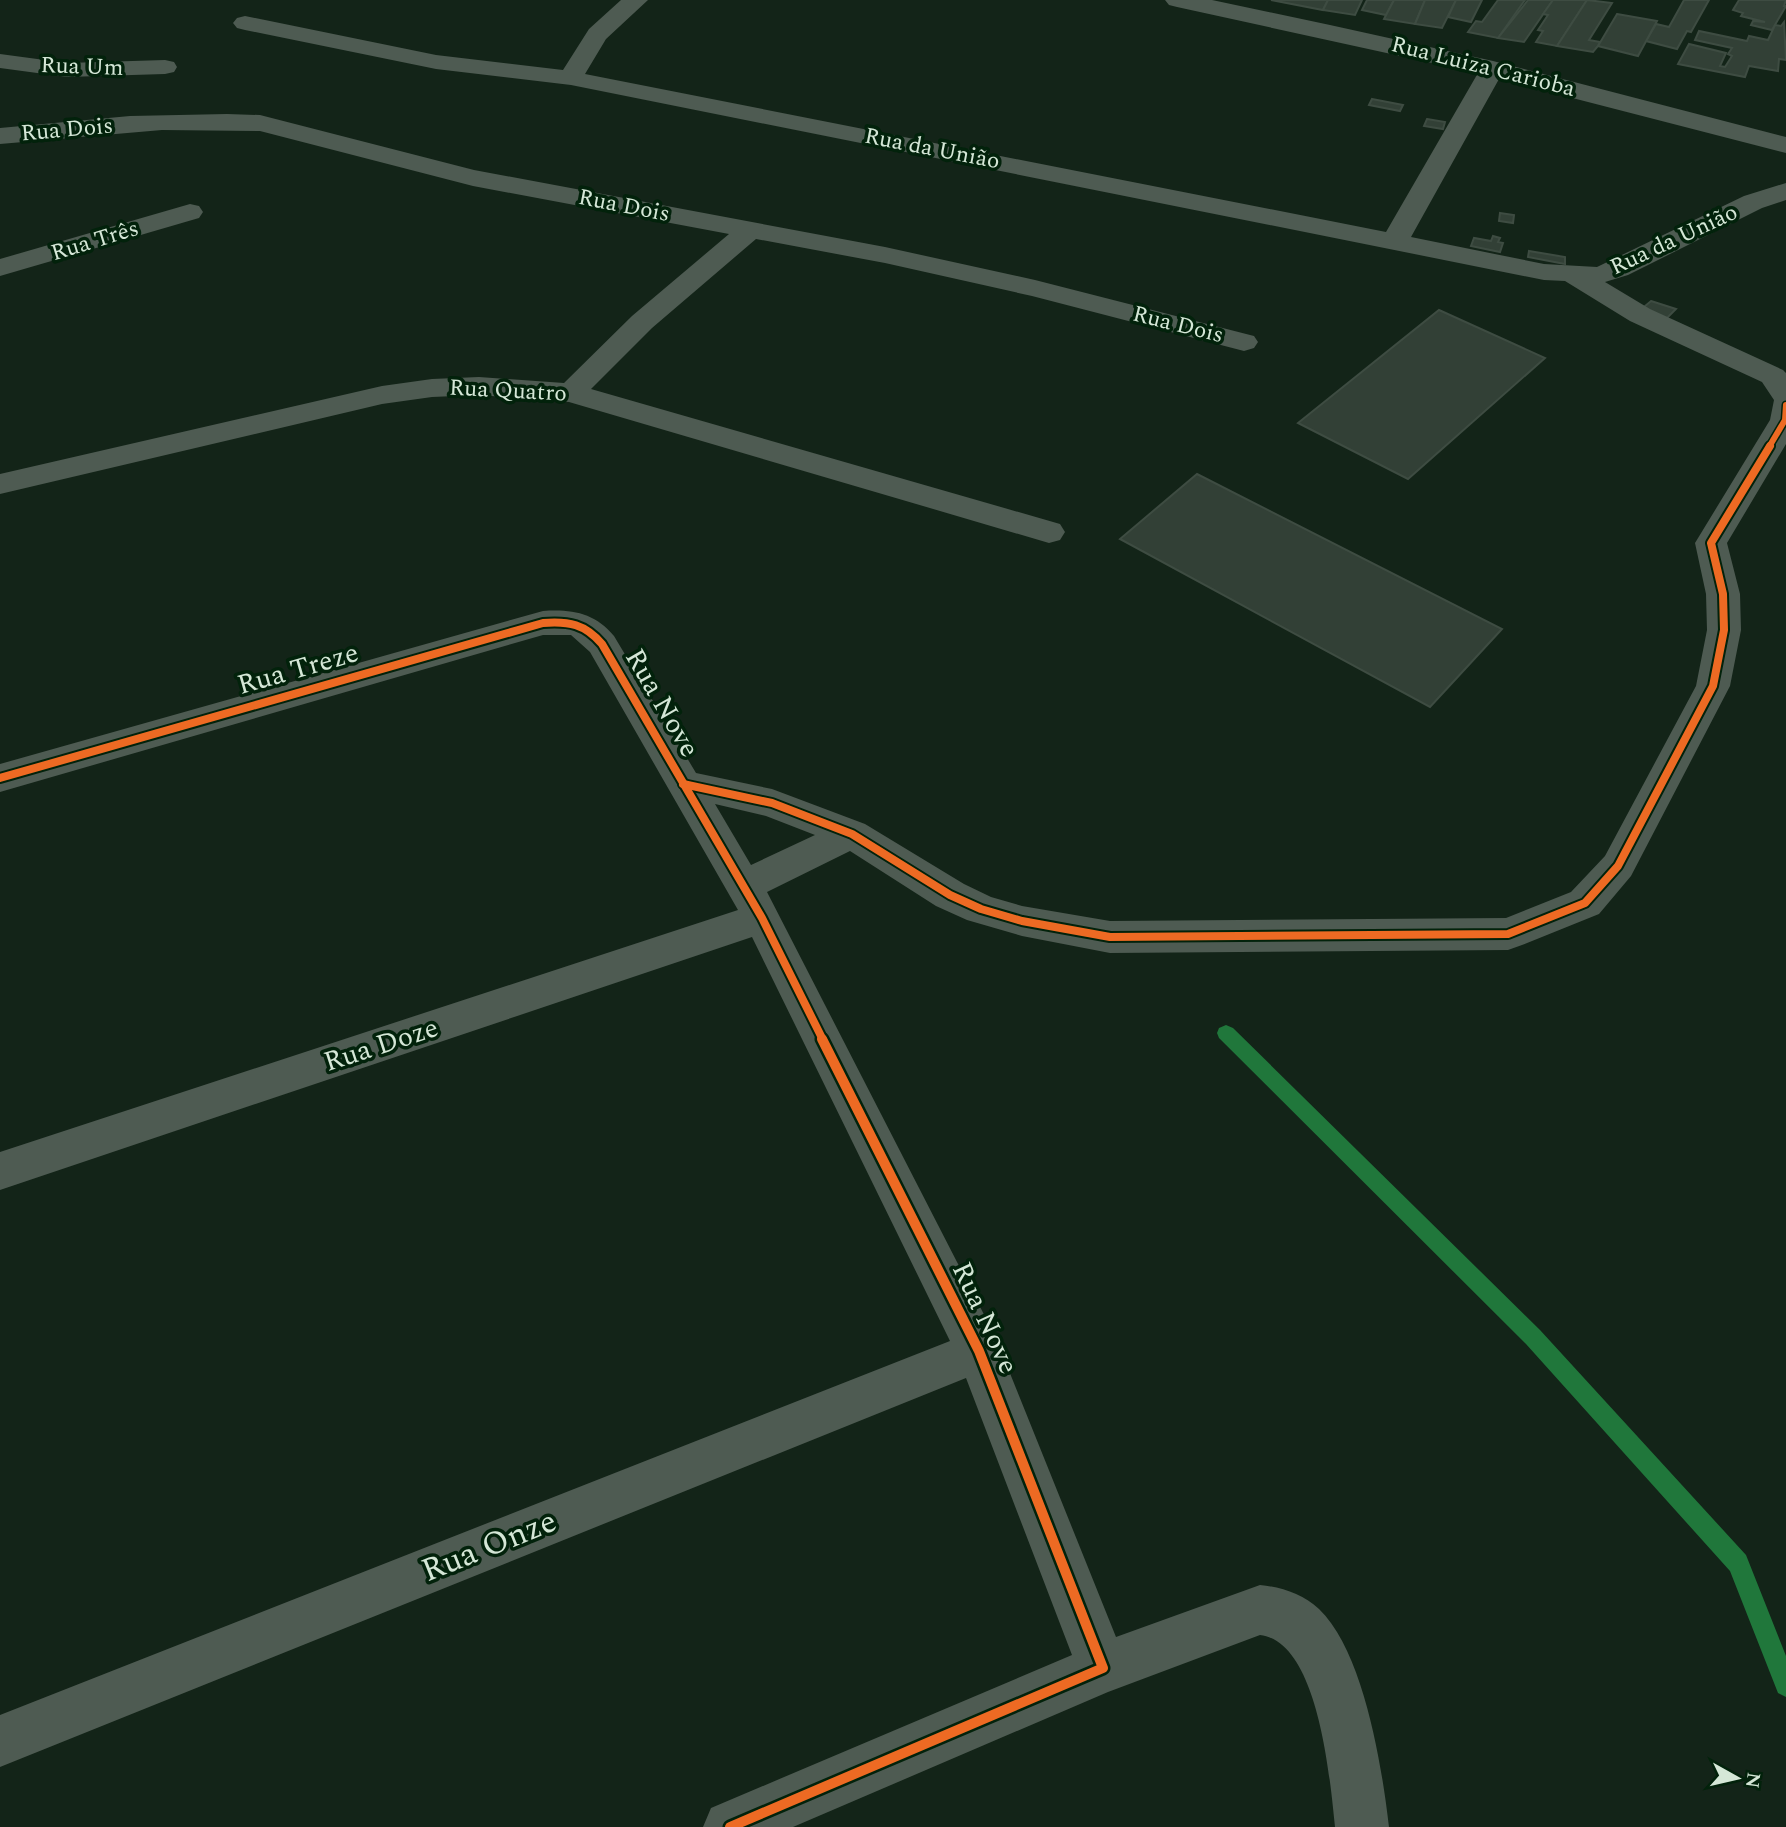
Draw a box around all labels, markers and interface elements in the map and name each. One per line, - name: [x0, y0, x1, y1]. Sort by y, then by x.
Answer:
- street label: Rua Luiza Carioba: [1387, 27, 1579, 107]
- street label: Rua Um: [40, 48, 124, 86]
- street label: Rua Dois: [19, 109, 115, 151]
- street label: Rua da União: [861, 119, 1003, 179]
- street label: Rua Dois: [575, 180, 673, 232]
- street label: Rua da União: [1604, 195, 1744, 285]
- street label: Rua Três: [47, 211, 143, 271]
- street label: Rua Dois: [1129, 297, 1227, 353]
- street label: Rua Quatro: [448, 370, 568, 412]
- street label: Rua Treze: [232, 631, 364, 707]
- street label: Rua Nove: [614, 641, 710, 765]
- street label: Rua Doze: [318, 1006, 444, 1084]
- street label: Rua Nove: [940, 1255, 1030, 1381]
- street label: Rua Onze: [414, 1496, 564, 1596]
- north arrow: [1702, 1743, 1772, 1813]
- text: N: [1737, 1770, 1768, 1790]

